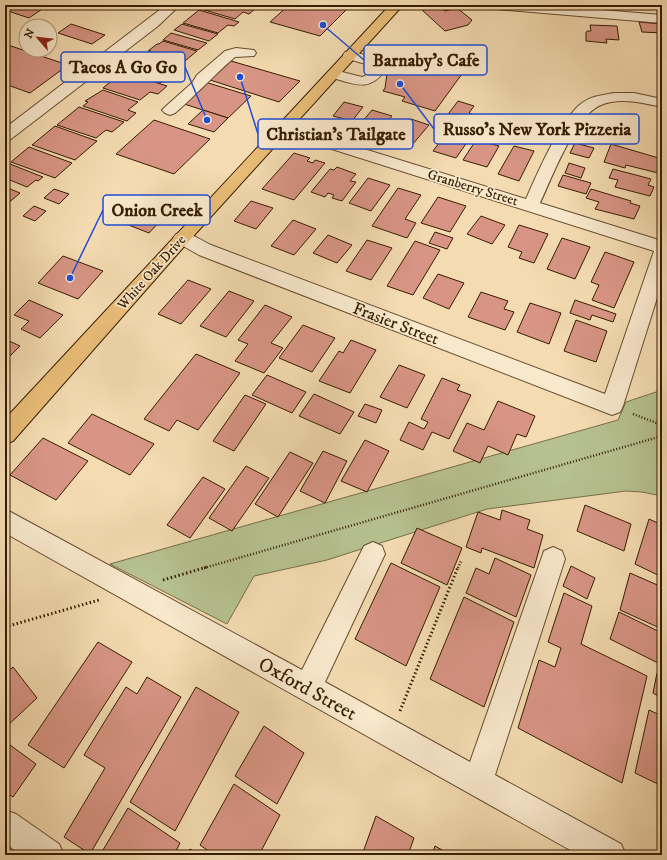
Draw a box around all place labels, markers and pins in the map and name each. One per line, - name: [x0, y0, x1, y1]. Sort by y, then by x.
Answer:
- callout: Barnaby's Cafe: [364, 45, 487, 75]
- callout: Tacos A Go Go: [61, 52, 185, 82]
- callout: Russo's New York Pizzeria: [434, 114, 639, 144]
- callout: Christian’s Tailgate: [258, 119, 413, 149]
- callout: Onion Creek: [103, 195, 210, 225]

